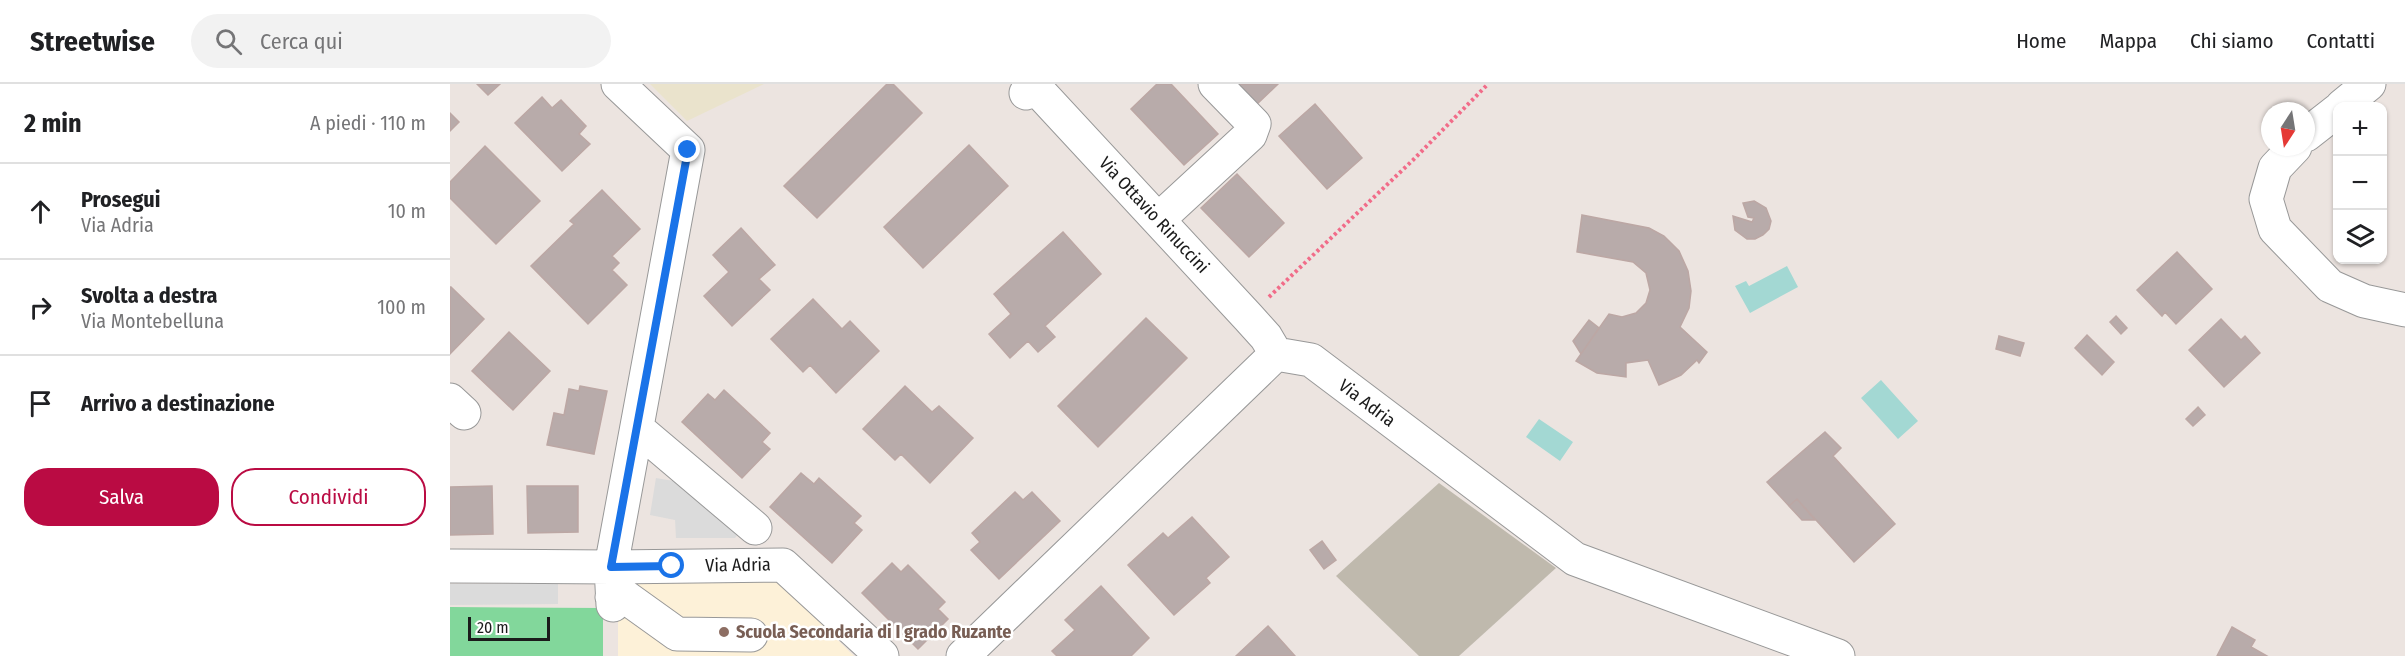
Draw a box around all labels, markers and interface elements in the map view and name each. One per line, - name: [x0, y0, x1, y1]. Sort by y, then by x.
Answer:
- search box: [191, 14, 611, 68]
- text: Streetwise: [30, 25, 155, 58]
- icon: search: [212, 25, 245, 58]
- text: Cerca qui: [260, 28, 343, 55]
- text: Home: [2016, 28, 2066, 54]
- text: Mappa: [2099, 28, 2157, 54]
- text: Chi siamo: [2190, 28, 2274, 54]
- text: Contatti: [2307, 28, 2375, 54]
- north arrow: [2261, 102, 2315, 156]
- map controls: [2333, 102, 2387, 264]
- button: +: [2333, 102, 2387, 156]
- text: 2 min: [24, 108, 82, 139]
- text: A piedi · 110 m: [310, 111, 426, 135]
- route end: [674, 136, 700, 162]
- street label: Via Ottavio Rinuccini: [1094, 152, 1214, 278]
- button: −: [2333, 156, 2387, 210]
- text: Prosegui: [81, 186, 160, 213]
- icon: ahead: [24, 195, 57, 228]
- text: 10 m: [388, 199, 426, 223]
- button: layers: [2333, 210, 2387, 264]
- text: Via Adria: [81, 213, 154, 237]
- text: Svolta a destra: [81, 282, 218, 309]
- icon: right: [24, 291, 57, 324]
- text: 100 m: [377, 295, 426, 319]
- text: Via Montebelluna: [81, 309, 224, 333]
- street label: Via Adria: [1334, 375, 1400, 432]
- icon: arrive: [24, 387, 57, 420]
- text: Arrivo a destinazione: [81, 390, 275, 417]
- button: Salva: [24, 468, 219, 526]
- button: Condividi: [231, 468, 426, 526]
- route start: [658, 552, 684, 578]
- street label: Via Adria: [705, 553, 771, 577]
- scale bar: [468, 614, 550, 642]
- text: 20 m: [477, 618, 508, 637]
- place label: Scuola Secondaria di I grado Ruzante: [736, 621, 1011, 643]
- marker: Scuola Secondaria di I grado Ruzante: [717, 625, 731, 639]

